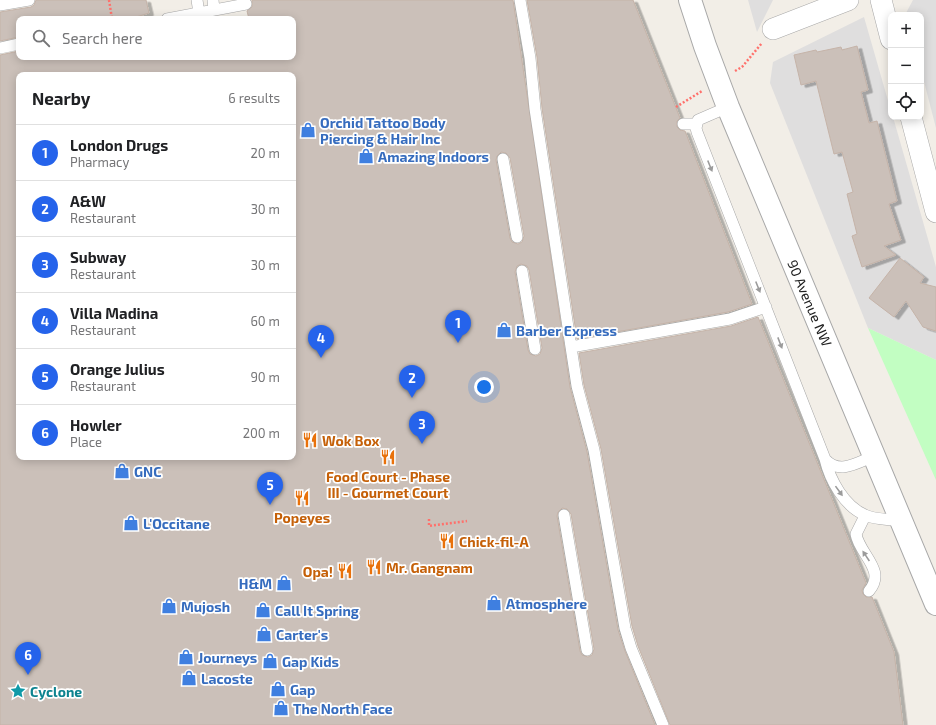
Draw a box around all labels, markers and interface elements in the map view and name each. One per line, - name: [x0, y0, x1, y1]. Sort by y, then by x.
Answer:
- map controls: [888, 12, 924, 120]
- button: +: [888, 12, 924, 48]
- search box: [16, 16, 296, 60]
- icon: search: [30, 27, 52, 49]
- text: Search here: [62, 29, 143, 47]
- button: −: [888, 48, 924, 84]
- button: locate: [888, 84, 924, 120]
- text: Nearby: [32, 88, 90, 108]
- text: 6 results: [228, 90, 280, 106]
- place label: Orchid Tattoo Body Piercing & Hair Inc: [320, 114, 446, 147]
- shop icon: Orchid Tattoo Body Piercing & Hair Inc: [299, 121, 317, 139]
- text: London Drugs: [70, 136, 168, 154]
- text: 1: [42, 145, 48, 161]
- text: 20 m: [251, 145, 280, 161]
- shop icon: Amazing Indoors: [357, 147, 375, 165]
- place label: Amazing Indoors: [378, 148, 489, 165]
- text: Pharmacy: [70, 154, 129, 170]
- one-way arrow: [708, 161, 714, 173]
- text: A&W: [70, 192, 106, 210]
- text: 2: [41, 201, 49, 217]
- text: 30 m: [251, 201, 280, 217]
- text: Restaurant: [70, 210, 136, 226]
- text: Subway: [70, 248, 126, 266]
- text: 3: [41, 257, 49, 273]
- text: 30 m: [251, 257, 280, 273]
- street label: 90 Avenue NW: [784, 257, 836, 349]
- text: Restaurant: [70, 266, 136, 282]
- one-way arrow: [755, 281, 761, 293]
- text: Villa Madina: [70, 304, 158, 322]
- pin: 1: [445, 310, 471, 343]
- text: 4: [41, 313, 49, 329]
- text: 60 m: [250, 313, 280, 329]
- shop icon: Barber Express: [495, 321, 513, 339]
- text: Restaurant: [70, 322, 136, 338]
- place label: Barber Express: [516, 322, 617, 339]
- pin: 4: [308, 325, 334, 358]
- one-way arrow: [777, 337, 783, 349]
- text: Orange Julius: [70, 360, 165, 378]
- pin: 2: [399, 365, 425, 398]
- text: 5: [41, 369, 49, 385]
- text: 90 m: [250, 369, 280, 385]
- your location: [474, 377, 494, 397]
- text: Restaurant: [70, 378, 136, 394]
- pin: 3: [409, 411, 435, 444]
- text: Howler: [70, 416, 122, 434]
- text: 6: [41, 425, 49, 441]
- text: 200 m: [243, 425, 280, 441]
- restaurant icon: Wok Box: [301, 431, 319, 449]
- place label: Wok Box: [322, 432, 380, 449]
- text: Place: [70, 434, 102, 450]
- restaurant icon: Food Court - Phase III - Gourmet Court: [379, 448, 397, 466]
- shop icon: GNC: [113, 462, 131, 480]
- place label: GNC: [134, 463, 161, 480]
- place label: Food Court - Phase III - Gourmet Court: [326, 468, 450, 501]
- pin: 5: [257, 472, 283, 505]
- one-way arrow: [835, 486, 843, 497]
- restaurant icon: Popeyes: [293, 489, 311, 507]
- place label: Popeyes: [274, 509, 330, 526]
- shop icon: L'Occitane: [122, 514, 140, 532]
- place label: L'Occitane: [143, 515, 210, 532]
- restaurant icon: Chick-fil-A: [438, 532, 456, 550]
- place label: Chick-fil-A: [459, 533, 529, 550]
- one-way arrow: [862, 551, 870, 561]
- restaurant icon: Mr. Gangnam: [365, 558, 383, 576]
- place label: Mr. Gangnam: [386, 559, 473, 576]
- restaurant icon: Opa!: [336, 562, 354, 580]
- place label: Opa!: [303, 563, 333, 580]
- shop icon: H&M: [275, 574, 293, 592]
- place label: H&M: [239, 575, 272, 592]
- shop icon: Atmosphere: [485, 594, 503, 612]
- place label: Atmosphere: [506, 595, 587, 612]
- shop icon: Mujosh: [160, 597, 178, 615]
- place label: Mujosh: [181, 598, 230, 615]
- shop icon: Call It Spring: [254, 601, 272, 619]
- place label: Call It Spring: [275, 602, 359, 619]
- shop icon: Carter's: [255, 625, 273, 643]
- place label: Carter's: [276, 626, 328, 643]
- pin: 6: [15, 642, 41, 675]
- shop icon: Journeys: [177, 648, 195, 666]
- place label: Journeys: [198, 649, 257, 666]
- shop icon: Gap Kids: [261, 652, 279, 670]
- place label: Gap Kids: [282, 653, 339, 670]
- shop icon: Lacoste: [180, 669, 198, 687]
- place label: Lacoste: [201, 670, 253, 687]
- shop icon: Gap: [269, 680, 287, 698]
- place label: Gap: [290, 681, 315, 698]
- place icon: Cyclone: [9, 682, 27, 700]
- place label: Cyclone: [30, 683, 82, 700]
- shop icon: The North Face: [272, 699, 290, 717]
- place label: The North Face: [293, 700, 393, 717]

